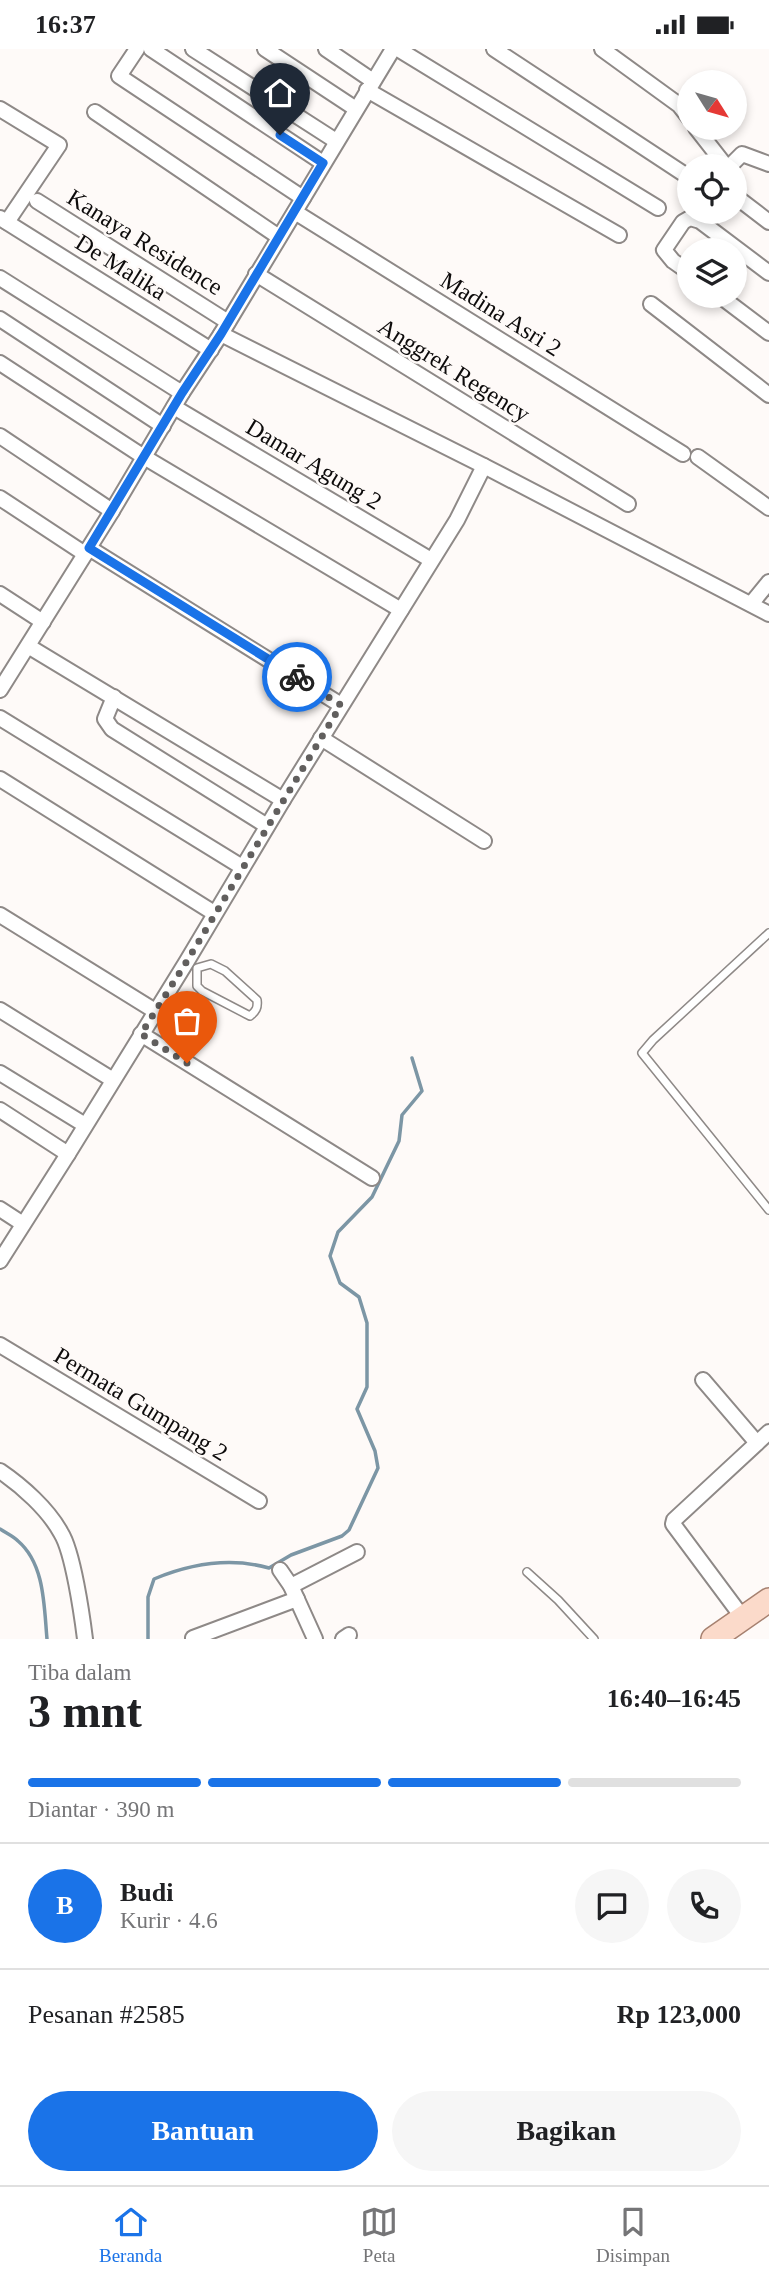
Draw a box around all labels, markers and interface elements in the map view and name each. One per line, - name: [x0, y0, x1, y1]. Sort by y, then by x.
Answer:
- text: 16:37: [35, 10, 96, 39]
- pin: [250, 63, 310, 135]
- north arrow: [677, 70, 747, 140]
- map controls: [677, 70, 747, 308]
- icon: home: [261, 74, 299, 112]
- button: locate: [677, 154, 747, 224]
- street label: Kanaya Residence: [63, 184, 227, 300]
- street label: De Malika: [71, 229, 171, 305]
- button: layers: [677, 238, 747, 308]
- street label: Madina Asri 2: [436, 267, 566, 361]
- street label: Anggrek Regency: [373, 313, 535, 427]
- street label: Damar Agung 2: [242, 413, 386, 515]
- courier: [262, 642, 332, 712]
- icon: bike: [278, 658, 316, 696]
- pin: [157, 991, 217, 1063]
- icon: bag: [168, 1002, 206, 1040]
- street label: Permata Gumpang 2: [50, 1342, 232, 1466]
- text: Tiba dalam: [28, 1660, 131, 1685]
- text: 16:40–16:45: [607, 1684, 741, 1713]
- text: 3 mnt: [28, 1686, 142, 1737]
- text: Diantar · 390 m: [28, 1797, 174, 1822]
- button: chat: [575, 1869, 649, 1943]
- button: phone: [667, 1869, 741, 1943]
- text: Budi: [120, 1878, 174, 1907]
- text: B: [56, 1891, 74, 1920]
- text: Kurir · 4.6: [120, 1908, 218, 1933]
- text: Pesanan #2585: [28, 2000, 185, 2029]
- text: Rp 123,000: [617, 2000, 741, 2029]
- button: Bantuan: [28, 2091, 378, 2171]
- button: Bagikan: [392, 2091, 741, 2171]
- tab: Beranda: [99, 2203, 162, 2267]
- tab: Peta: [360, 2203, 398, 2267]
- tab: Disimpan: [596, 2203, 670, 2267]

